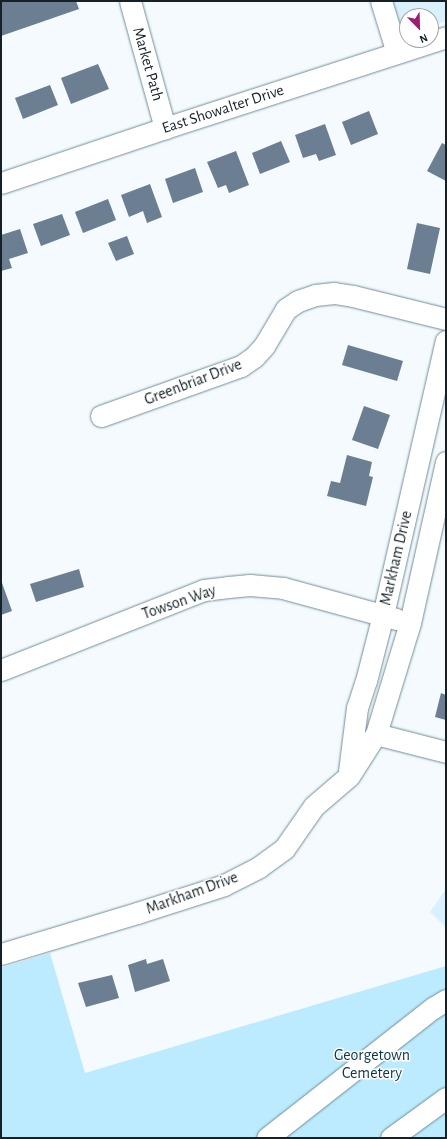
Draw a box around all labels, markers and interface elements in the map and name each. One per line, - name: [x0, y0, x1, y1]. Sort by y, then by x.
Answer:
- north arrow: [399, 8, 439, 48]
- street label: Market Path: [128, 25, 168, 103]
- text: N: [418, 32, 429, 45]
- street label: East Showalter Drive: [160, 80, 286, 138]
- street label: Greenbriar Drive: [142, 355, 244, 409]
- street label: Markham Drive: [376, 509, 416, 607]
- street label: Towson Way: [139, 580, 219, 624]
- street label: Markham Drive: [143, 867, 241, 919]
- park label: Georgetown Cemetery: [334, 1045, 410, 1083]

